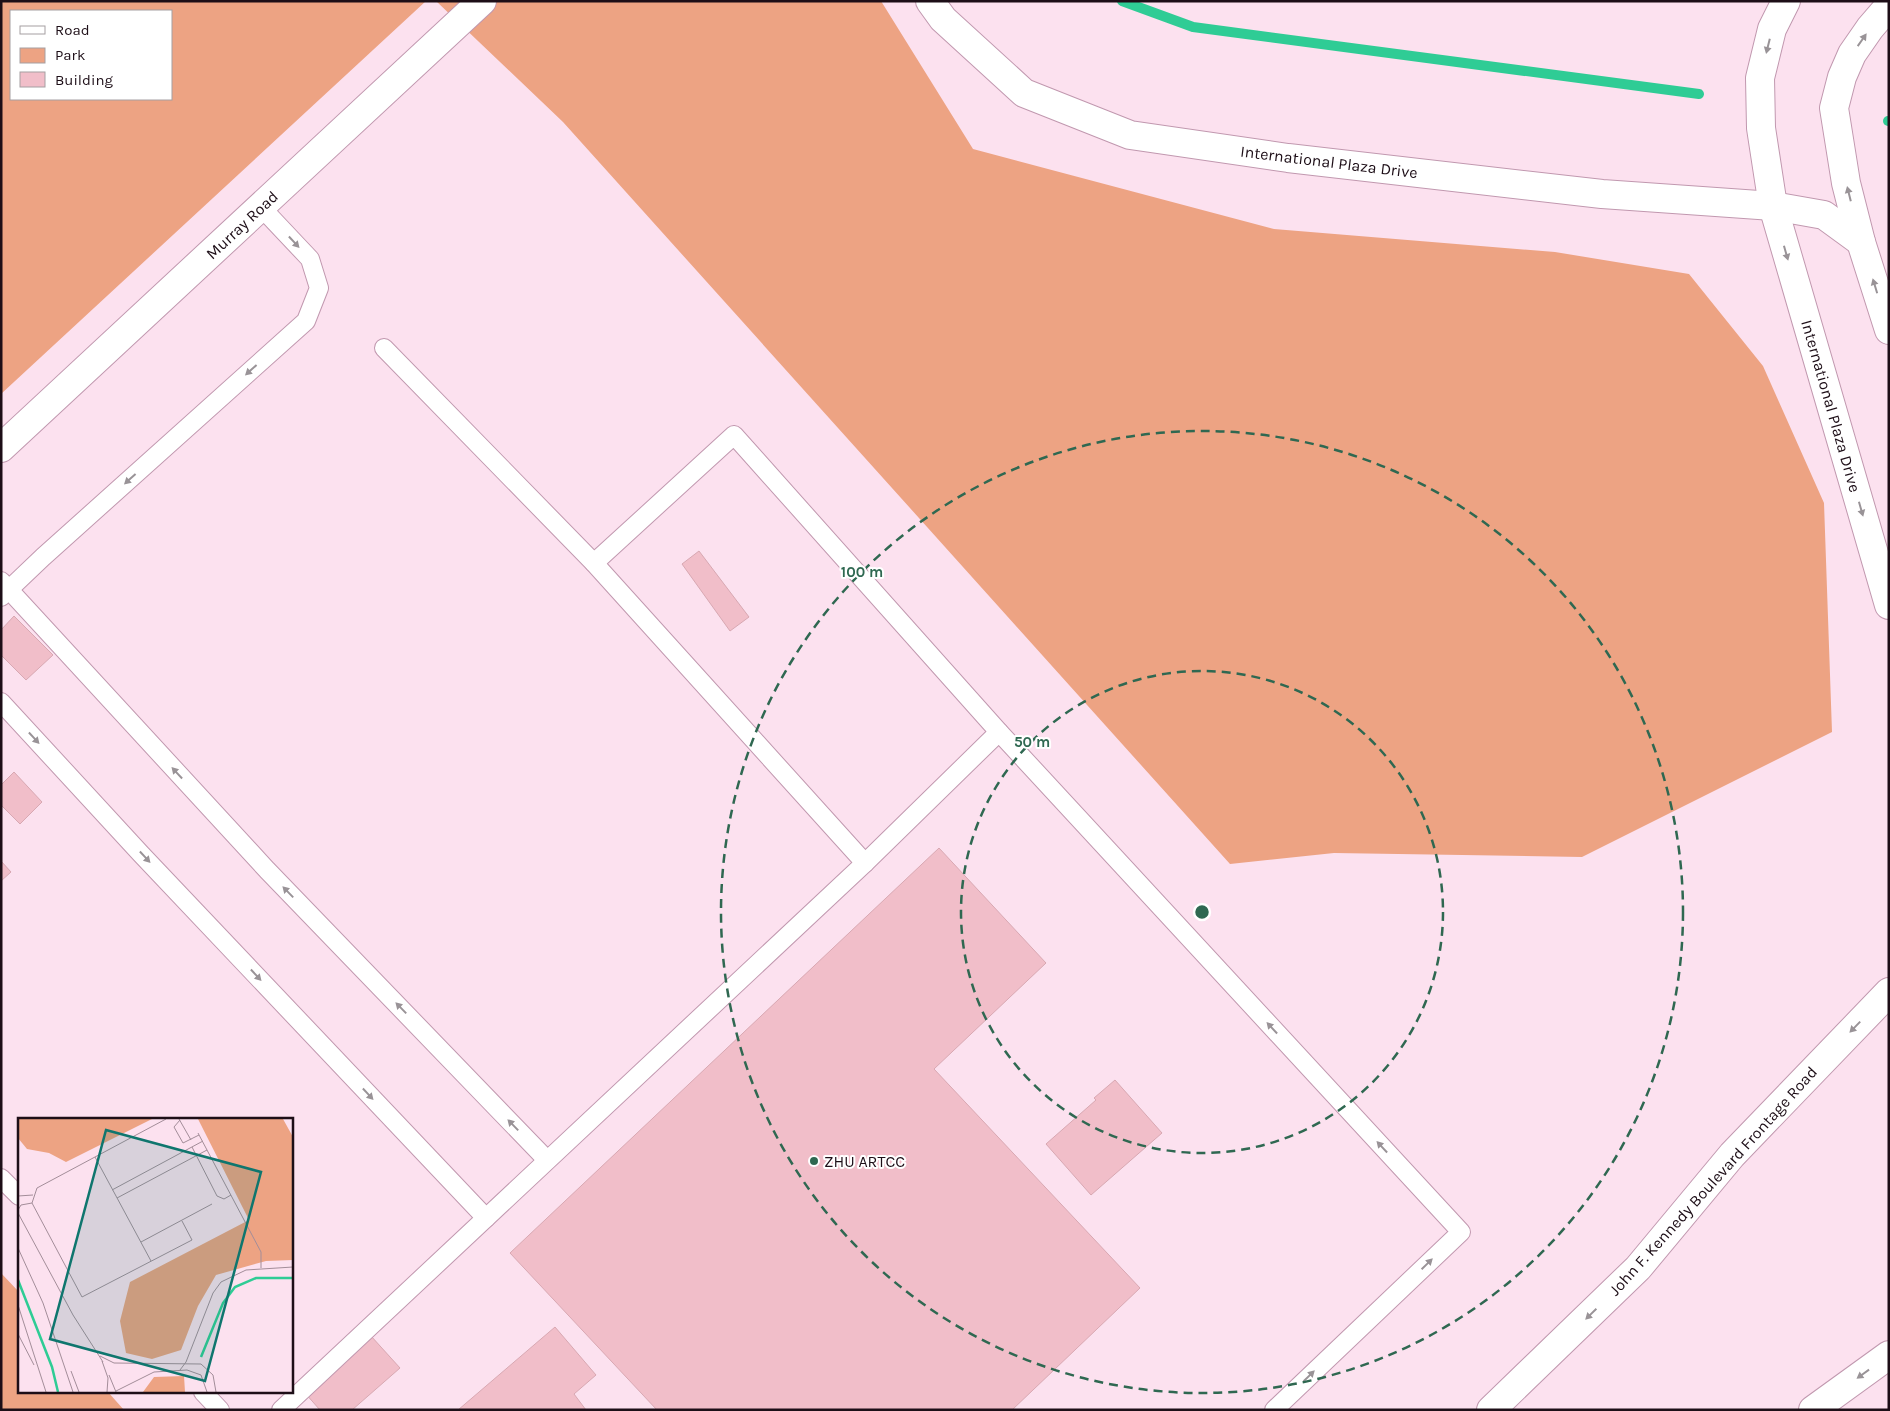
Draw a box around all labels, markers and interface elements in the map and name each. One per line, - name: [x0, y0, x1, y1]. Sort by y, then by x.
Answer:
- legend: [10, 10, 172, 100]
- text: Road: [55, 21, 90, 39]
- one-way arrow: [1857, 33, 1867, 46]
- one-way arrow: [1764, 39, 1772, 54]
- text: Park: [55, 46, 85, 64]
- text: Building: [55, 71, 113, 89]
- street label: International Plaza Drive: [1239, 142, 1419, 182]
- street label: Murray Road: [202, 187, 282, 263]
- one-way arrow: [1845, 187, 1853, 202]
- one-way arrow: [288, 236, 300, 248]
- one-way arrow: [1782, 245, 1790, 260]
- one-way arrow: [1871, 278, 1878, 293]
- street label: International Plaza Drive: [1797, 318, 1865, 494]
- one-way arrow: [245, 364, 257, 376]
- one-way arrow: [123, 473, 136, 484]
- one-way arrow: [1858, 502, 1866, 517]
- text: 100 m: [841, 563, 883, 581]
- one-way arrow: [28, 732, 40, 744]
- text: 50 m: [1014, 733, 1050, 751]
- one-way arrow: [171, 767, 183, 779]
- one-way arrow: [139, 851, 151, 863]
- one-way arrow: [282, 886, 294, 898]
- centre of rings: [1193, 903, 1211, 921]
- one-way arrow: [250, 969, 262, 981]
- one-way arrow: [395, 1003, 407, 1015]
- one-way arrow: [1849, 1021, 1861, 1033]
- one-way arrow: [1266, 1022, 1278, 1034]
- street label: John F. Kennedy Boulevard Frontage Road: [1605, 1063, 1821, 1299]
- one-way arrow: [362, 1087, 374, 1099]
- inset map: [18, 1118, 292, 1394]
- one-way arrow: [508, 1120, 520, 1132]
- one-way arrow: [1376, 1142, 1388, 1154]
- place label: ZHU ARTCC: [824, 1152, 905, 1171]
- marker: ZHU ARTCC: [808, 1155, 820, 1167]
- one-way arrow: [1421, 1258, 1433, 1270]
- one-way arrow: [1585, 1308, 1597, 1320]
- one-way arrow: [1856, 1369, 1870, 1379]
- one-way arrow: [1303, 1370, 1315, 1382]

